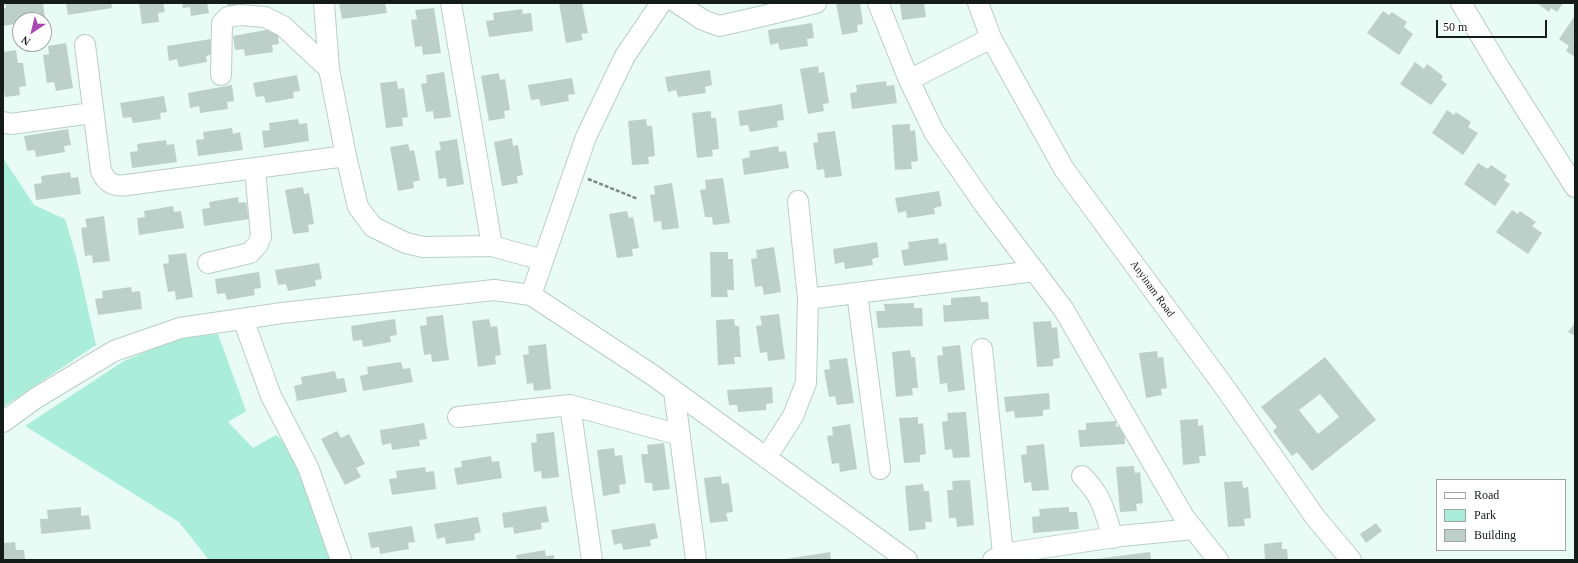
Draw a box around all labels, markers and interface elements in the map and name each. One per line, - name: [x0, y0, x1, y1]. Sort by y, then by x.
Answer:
- north arrow: [12, 12, 52, 52]
- scale bar: [1438, 12, 1549, 38]
- text: 50 m: [1443, 20, 1467, 34]
- text: N: [19, 34, 32, 48]
- street label: Anyinam Road: [1127, 258, 1177, 320]
- legend: [1436, 479, 1566, 551]
- text: Road: [1474, 488, 1499, 502]
- text: Park: [1474, 508, 1496, 522]
- text: Building: [1474, 528, 1516, 542]

